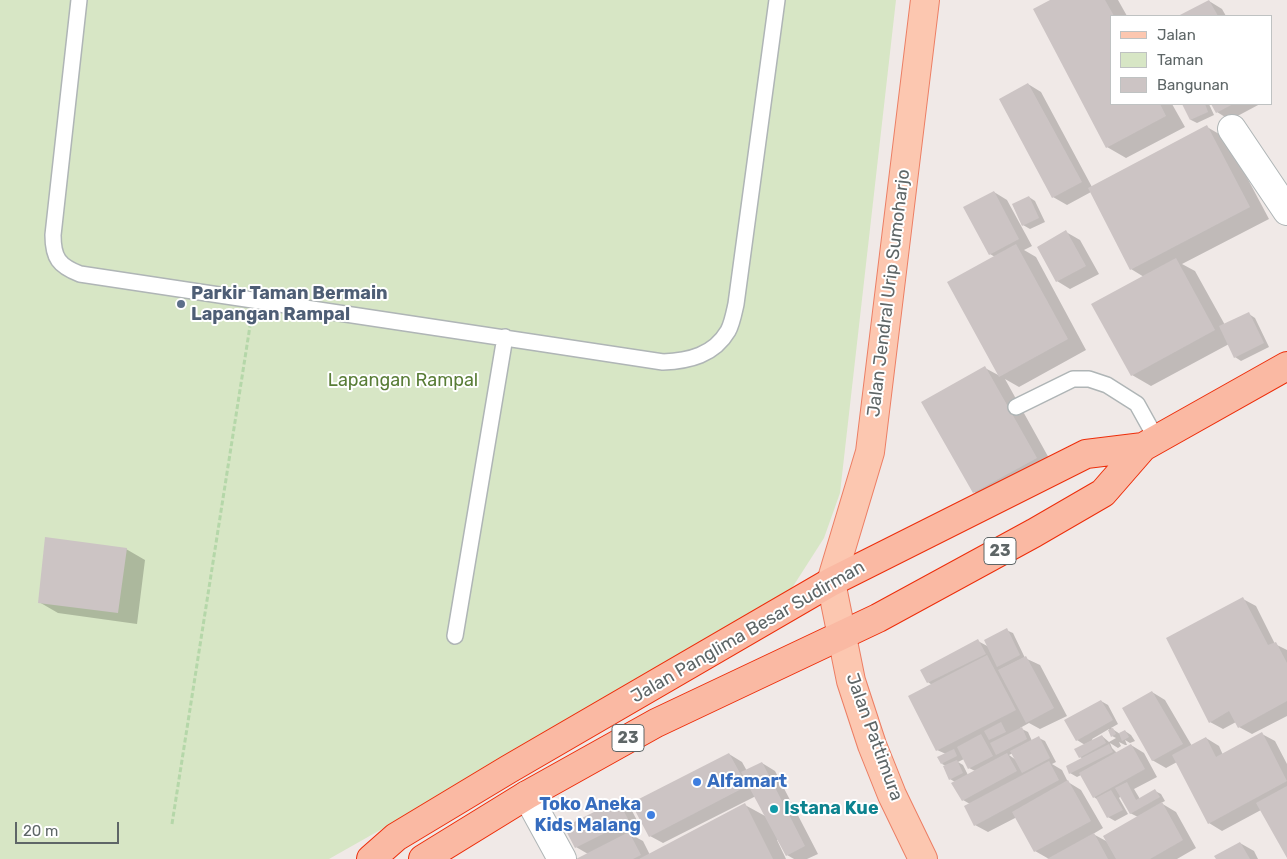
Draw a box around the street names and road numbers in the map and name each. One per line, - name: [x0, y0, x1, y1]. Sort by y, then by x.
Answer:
- street label: Jalan Jendral Urip Sumoharjo: [863, 168, 915, 418]
- road number: 23: [984, 538, 1016, 564]
- street label: Jalan Panglima Besar Sudirman: [627, 556, 869, 708]
- street label: Jalan Pattimura: [841, 670, 907, 804]
- road number: 23: [612, 724, 644, 751]

